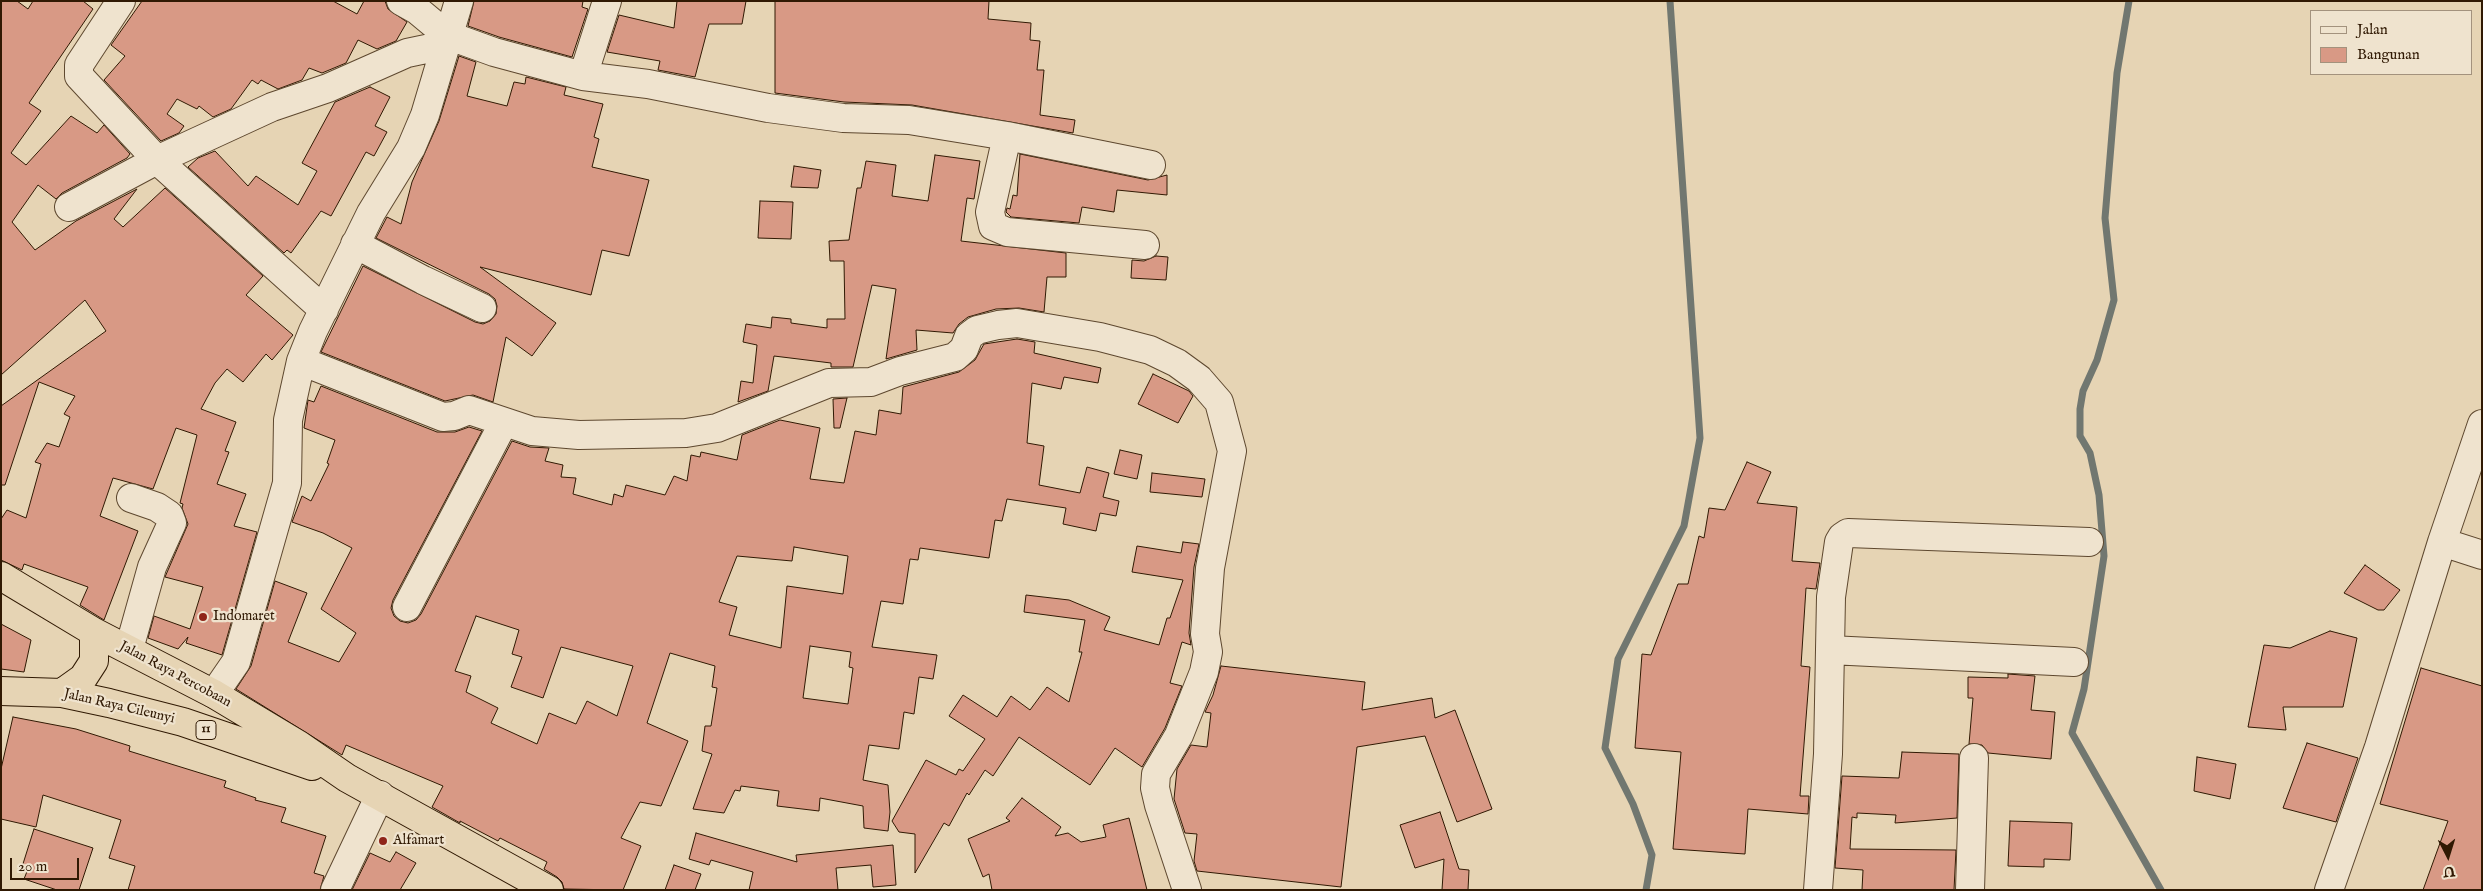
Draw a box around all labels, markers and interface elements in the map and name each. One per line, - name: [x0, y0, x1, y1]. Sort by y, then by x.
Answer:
- legend: [2310, 10, 2473, 75]
- text: Jalan: [2357, 20, 2388, 39]
- text: Bangunan: [2357, 45, 2420, 64]
- place label: Indomaret: [213, 609, 275, 625]
- marker: Indomaret: [197, 611, 209, 623]
- street label: Jalan Raya Percobaan: [116, 638, 234, 712]
- street label: Jalan Raya Cileunyi: [62, 686, 176, 728]
- road number: 11: [196, 720, 216, 740]
- north arrow: [2423, 831, 2473, 881]
- place label: Alfamart: [393, 833, 444, 849]
- marker: Alfamart: [377, 835, 389, 847]
- scale bar: [12, 848, 81, 880]
- text: 20 m: [18, 857, 47, 876]
- text: U: [2443, 861, 2456, 880]

